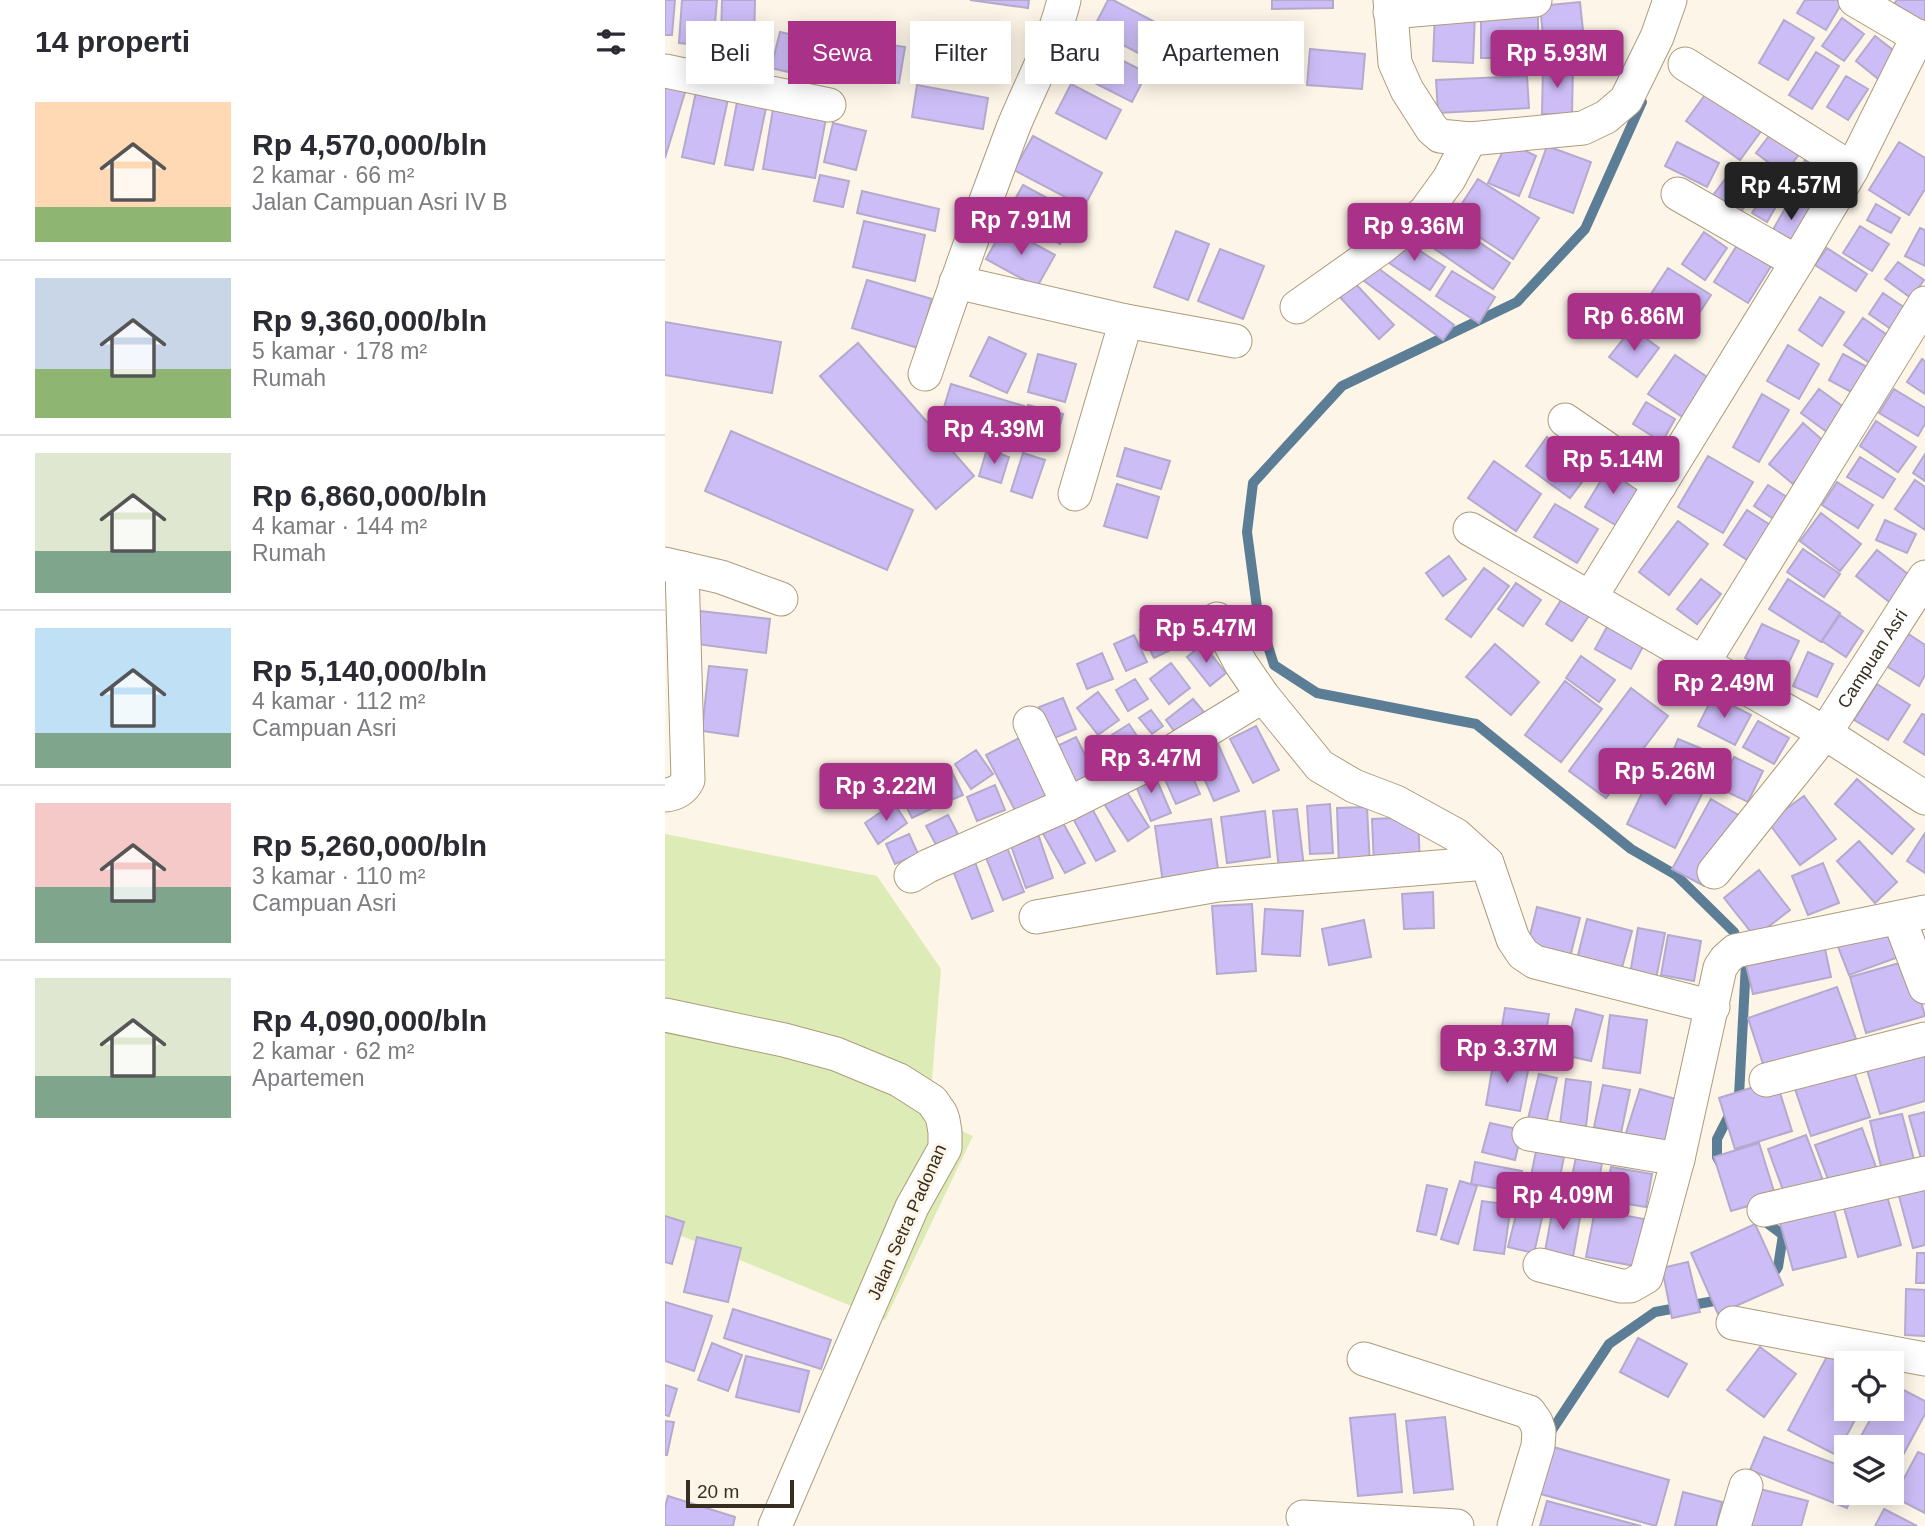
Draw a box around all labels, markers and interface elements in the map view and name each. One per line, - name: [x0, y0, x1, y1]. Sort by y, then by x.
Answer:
- chip: Beli: [686, 21, 774, 84]
- chip: Sewa: [788, 21, 896, 84]
- chip: Filter: [910, 21, 1011, 84]
- chip: Baru: [1025, 21, 1124, 84]
- chip: Apartemen: [1138, 21, 1304, 84]
- icon: filters: [592, 23, 630, 61]
- text: 14 properti: [35, 25, 190, 58]
- pin: Rp 5.93M: [1485, 31, 1629, 90]
- text: Rp 5.93M: [1507, 40, 1607, 66]
- text: Rp 4,570,000/bln: [252, 128, 487, 161]
- icon: home: [91, 130, 175, 214]
- text: 2 kamar · 66 m²: [252, 162, 414, 188]
- pin: Rp 4.57M: [1719, 162, 1863, 222]
- text: Rp 4.57M: [1741, 172, 1841, 198]
- text: Jalan Campuan Asri IV B: [252, 189, 508, 215]
- pin: Rp 7.91M: [949, 198, 1093, 257]
- pin: Rp 9.36M: [1342, 204, 1486, 263]
- text: Rp 7.91M: [971, 207, 1071, 233]
- text: Rp 9.36M: [1364, 213, 1464, 239]
- pin: Rp 6.86M: [1562, 294, 1706, 353]
- text: Rp 6.86M: [1584, 303, 1684, 329]
- text: Rp 9,360,000/bln: [252, 304, 487, 337]
- icon: home: [91, 306, 175, 390]
- text: 5 kamar · 178 m²: [252, 338, 427, 364]
- text: Rumah: [252, 365, 326, 391]
- pin: Rp 4.39M: [922, 406, 1066, 466]
- text: Rp 4.39M: [944, 416, 1044, 442]
- pin: Rp 5.14M: [1541, 436, 1685, 496]
- text: Rp 5.14M: [1563, 446, 1663, 472]
- text: Rp 6,860,000/bln: [252, 479, 487, 512]
- icon: home: [91, 481, 175, 565]
- text: 4 kamar · 144 m²: [252, 513, 427, 539]
- text: Rumah: [252, 540, 326, 566]
- pin: Rp 5.47M: [1134, 606, 1278, 665]
- street label: Campuan Asri: [1834, 606, 1911, 712]
- text: Rp 5.47M: [1156, 615, 1256, 641]
- text: Rp 5,140,000/bln: [252, 654, 487, 687]
- icon: home: [91, 656, 175, 740]
- pin: Rp 2.49M: [1652, 660, 1796, 720]
- text: Rp 2.49M: [1674, 670, 1774, 696]
- text: 4 kamar · 112 m²: [252, 688, 425, 714]
- text: Campuan Asri: [252, 715, 396, 741]
- pin: Rp 3.47M: [1079, 736, 1223, 795]
- text: Rp 3.47M: [1101, 745, 1201, 771]
- pin: Rp 5.26M: [1593, 748, 1737, 808]
- text: Rp 5.26M: [1615, 758, 1715, 784]
- pin: Rp 3.22M: [814, 764, 958, 823]
- text: Rp 3.22M: [836, 773, 936, 799]
- text: Rp 5,260,000/bln: [252, 829, 487, 862]
- icon: home: [91, 831, 175, 915]
- text: 3 kamar · 110 m²: [252, 863, 425, 889]
- text: Campuan Asri: [252, 890, 396, 916]
- text: Rp 4,090,000/bln: [252, 1004, 487, 1037]
- icon: home: [91, 1006, 175, 1090]
- pin: Rp 3.37M: [1435, 1026, 1579, 1085]
- text: Rp 3.37M: [1457, 1035, 1557, 1061]
- text: 2 kamar · 62 m²: [252, 1038, 414, 1064]
- text: Apartemen: [252, 1065, 365, 1091]
- street label: Jalan Setra Padonan: [864, 1141, 950, 1303]
- pin: Rp 4.09M: [1491, 1172, 1635, 1232]
- text: Rp 4.09M: [1513, 1182, 1613, 1208]
- map controls: [1834, 1351, 1904, 1505]
- button: locate: [1834, 1351, 1904, 1421]
- button: layers: [1834, 1435, 1904, 1505]
- scale bar: [686, 1477, 795, 1509]
- text: 20 m: [697, 1481, 739, 1502]

